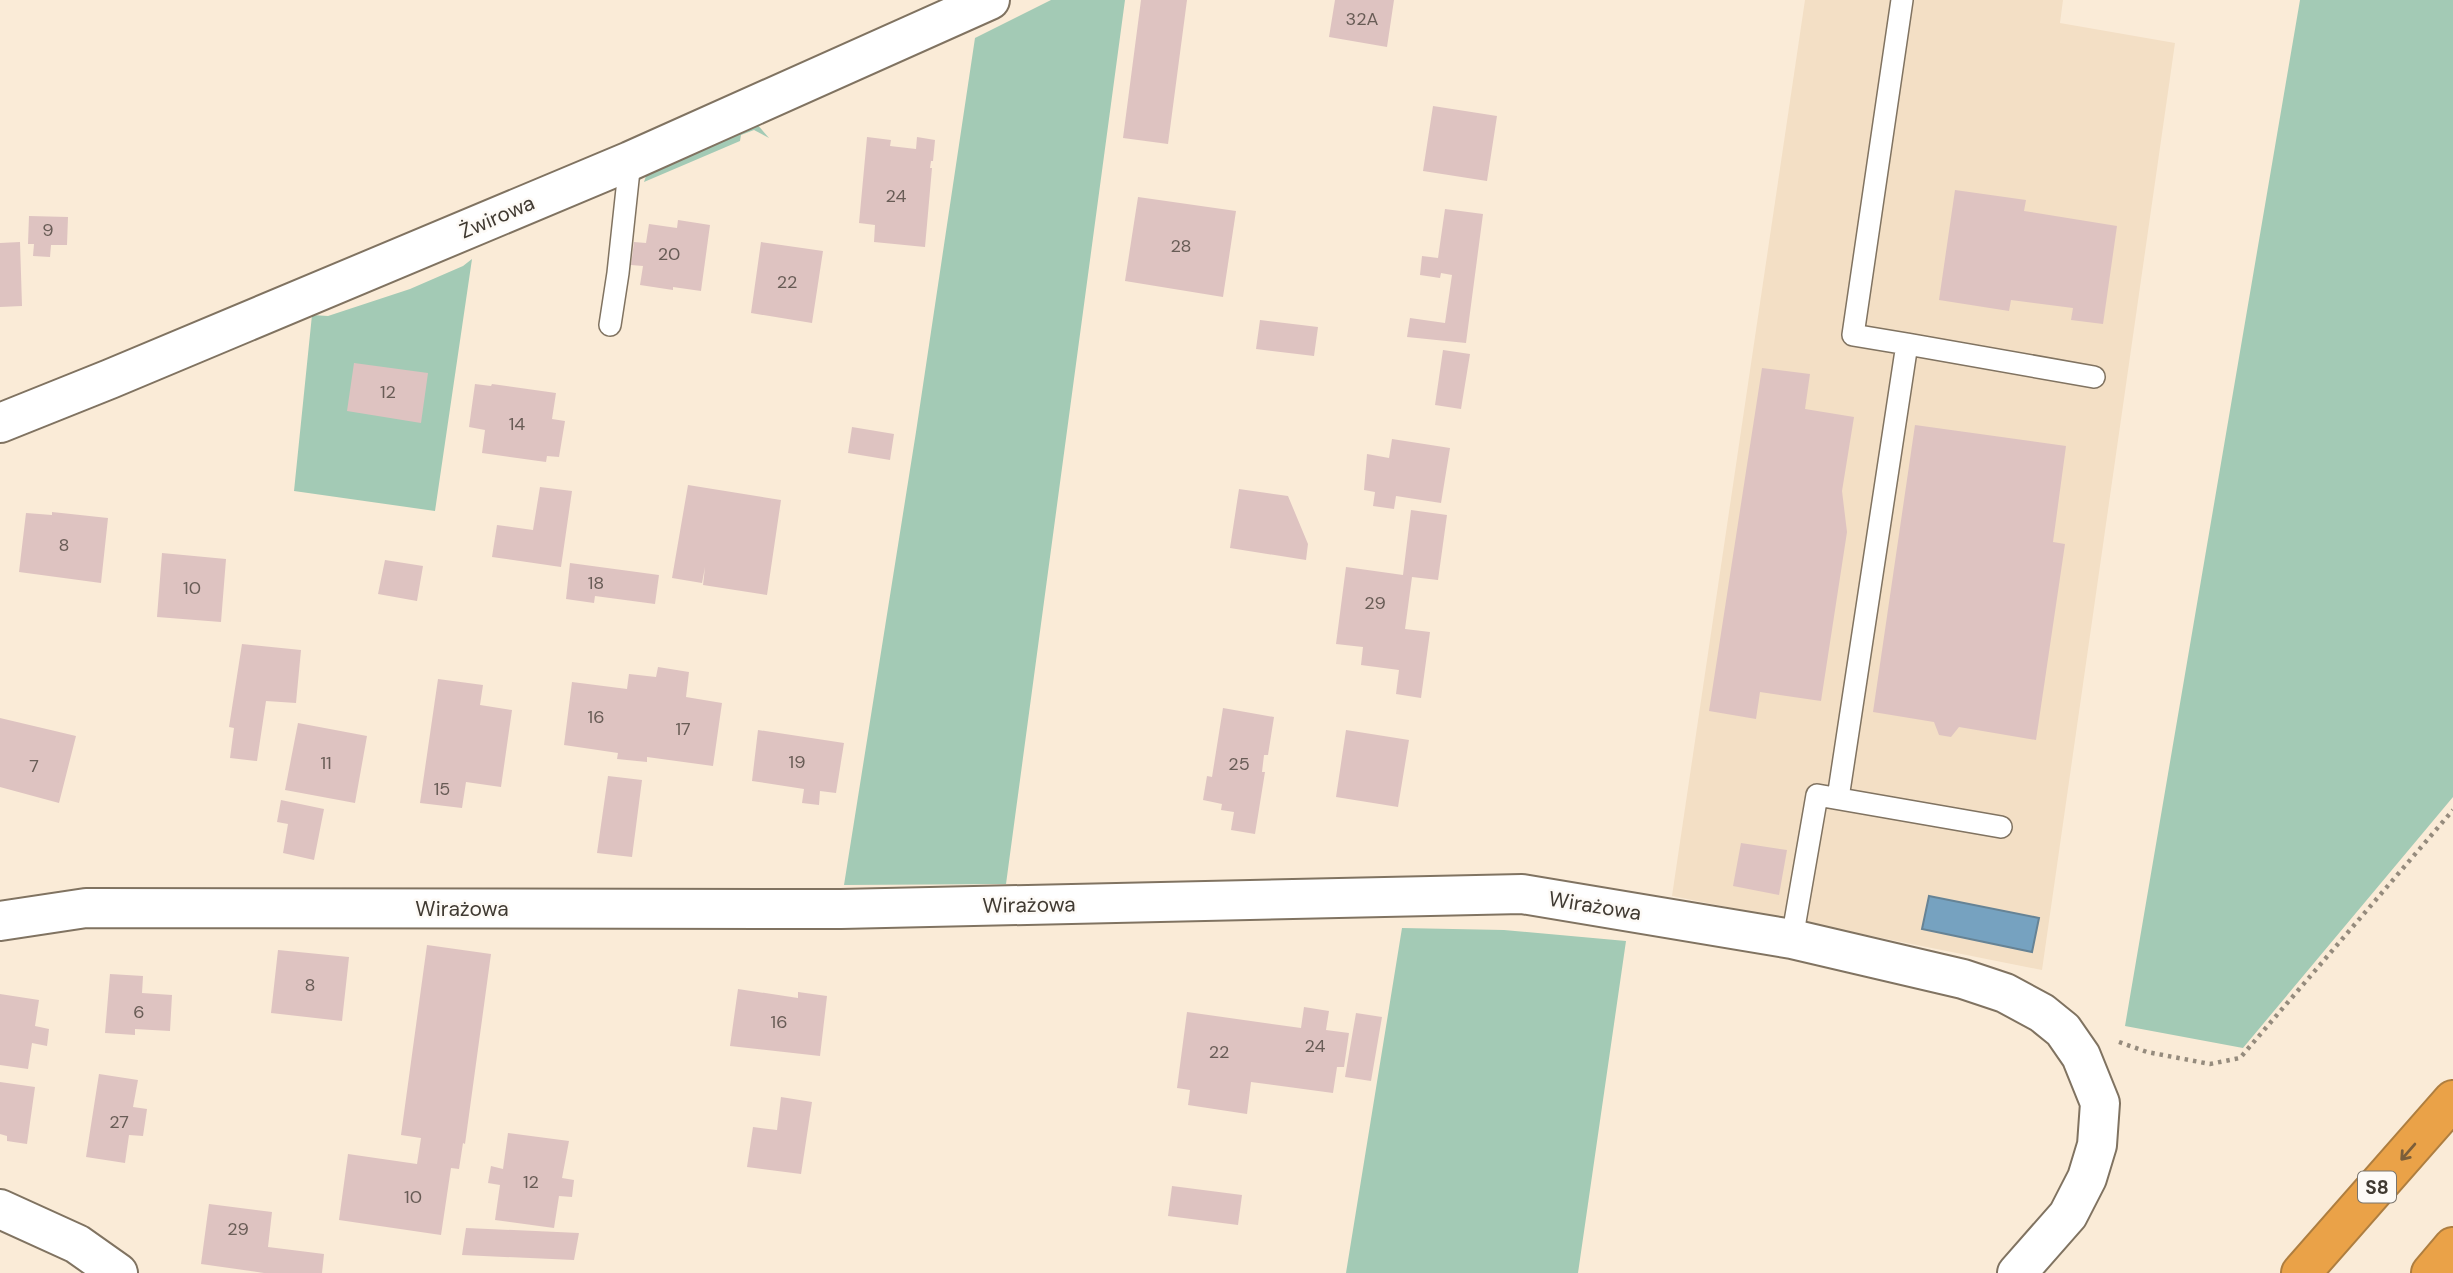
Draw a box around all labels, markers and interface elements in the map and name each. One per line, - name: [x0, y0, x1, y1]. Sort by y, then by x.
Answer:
- house number: 32A: [1346, 7, 1379, 31]
- house number: 24: [886, 184, 907, 208]
- street label: Żwirowa: [455, 189, 539, 245]
- house number: 9: [42, 218, 54, 242]
- house number: 28: [1170, 234, 1192, 258]
- house number: 20: [658, 242, 680, 266]
- house number: 22: [777, 270, 797, 294]
- house number: 12: [380, 380, 396, 404]
- house number: 14: [509, 412, 525, 436]
- house number: 8: [59, 533, 69, 557]
- house number: 18: [588, 571, 604, 595]
- house number: 10: [183, 576, 201, 600]
- house number: 29: [1364, 591, 1386, 615]
- house number: 16: [588, 705, 604, 729]
- house number: 17: [675, 717, 691, 741]
- house number: 19: [789, 750, 805, 774]
- house number: 11: [320, 751, 332, 775]
- house number: 25: [1228, 752, 1250, 776]
- house number: 7: [29, 754, 39, 778]
- house number: 15: [434, 777, 450, 801]
- street label: Wirażowa: [1547, 885, 1643, 927]
- street label: Wirażowa: [982, 890, 1076, 920]
- street label: Wirażowa: [415, 895, 509, 923]
- house number: 8: [305, 973, 315, 997]
- house number: 6: [133, 1000, 145, 1024]
- house number: 16: [771, 1010, 787, 1034]
- house number: 24: [1305, 1034, 1326, 1058]
- house number: 22: [1209, 1040, 1229, 1064]
- house number: 27: [109, 1110, 129, 1134]
- one-way arrow: [2400, 1142, 2416, 1160]
- house number: 12: [523, 1170, 539, 1194]
- road number: S8: [2358, 1172, 2396, 1203]
- house number: 10: [404, 1185, 422, 1209]
- house number: 29: [227, 1217, 249, 1241]

